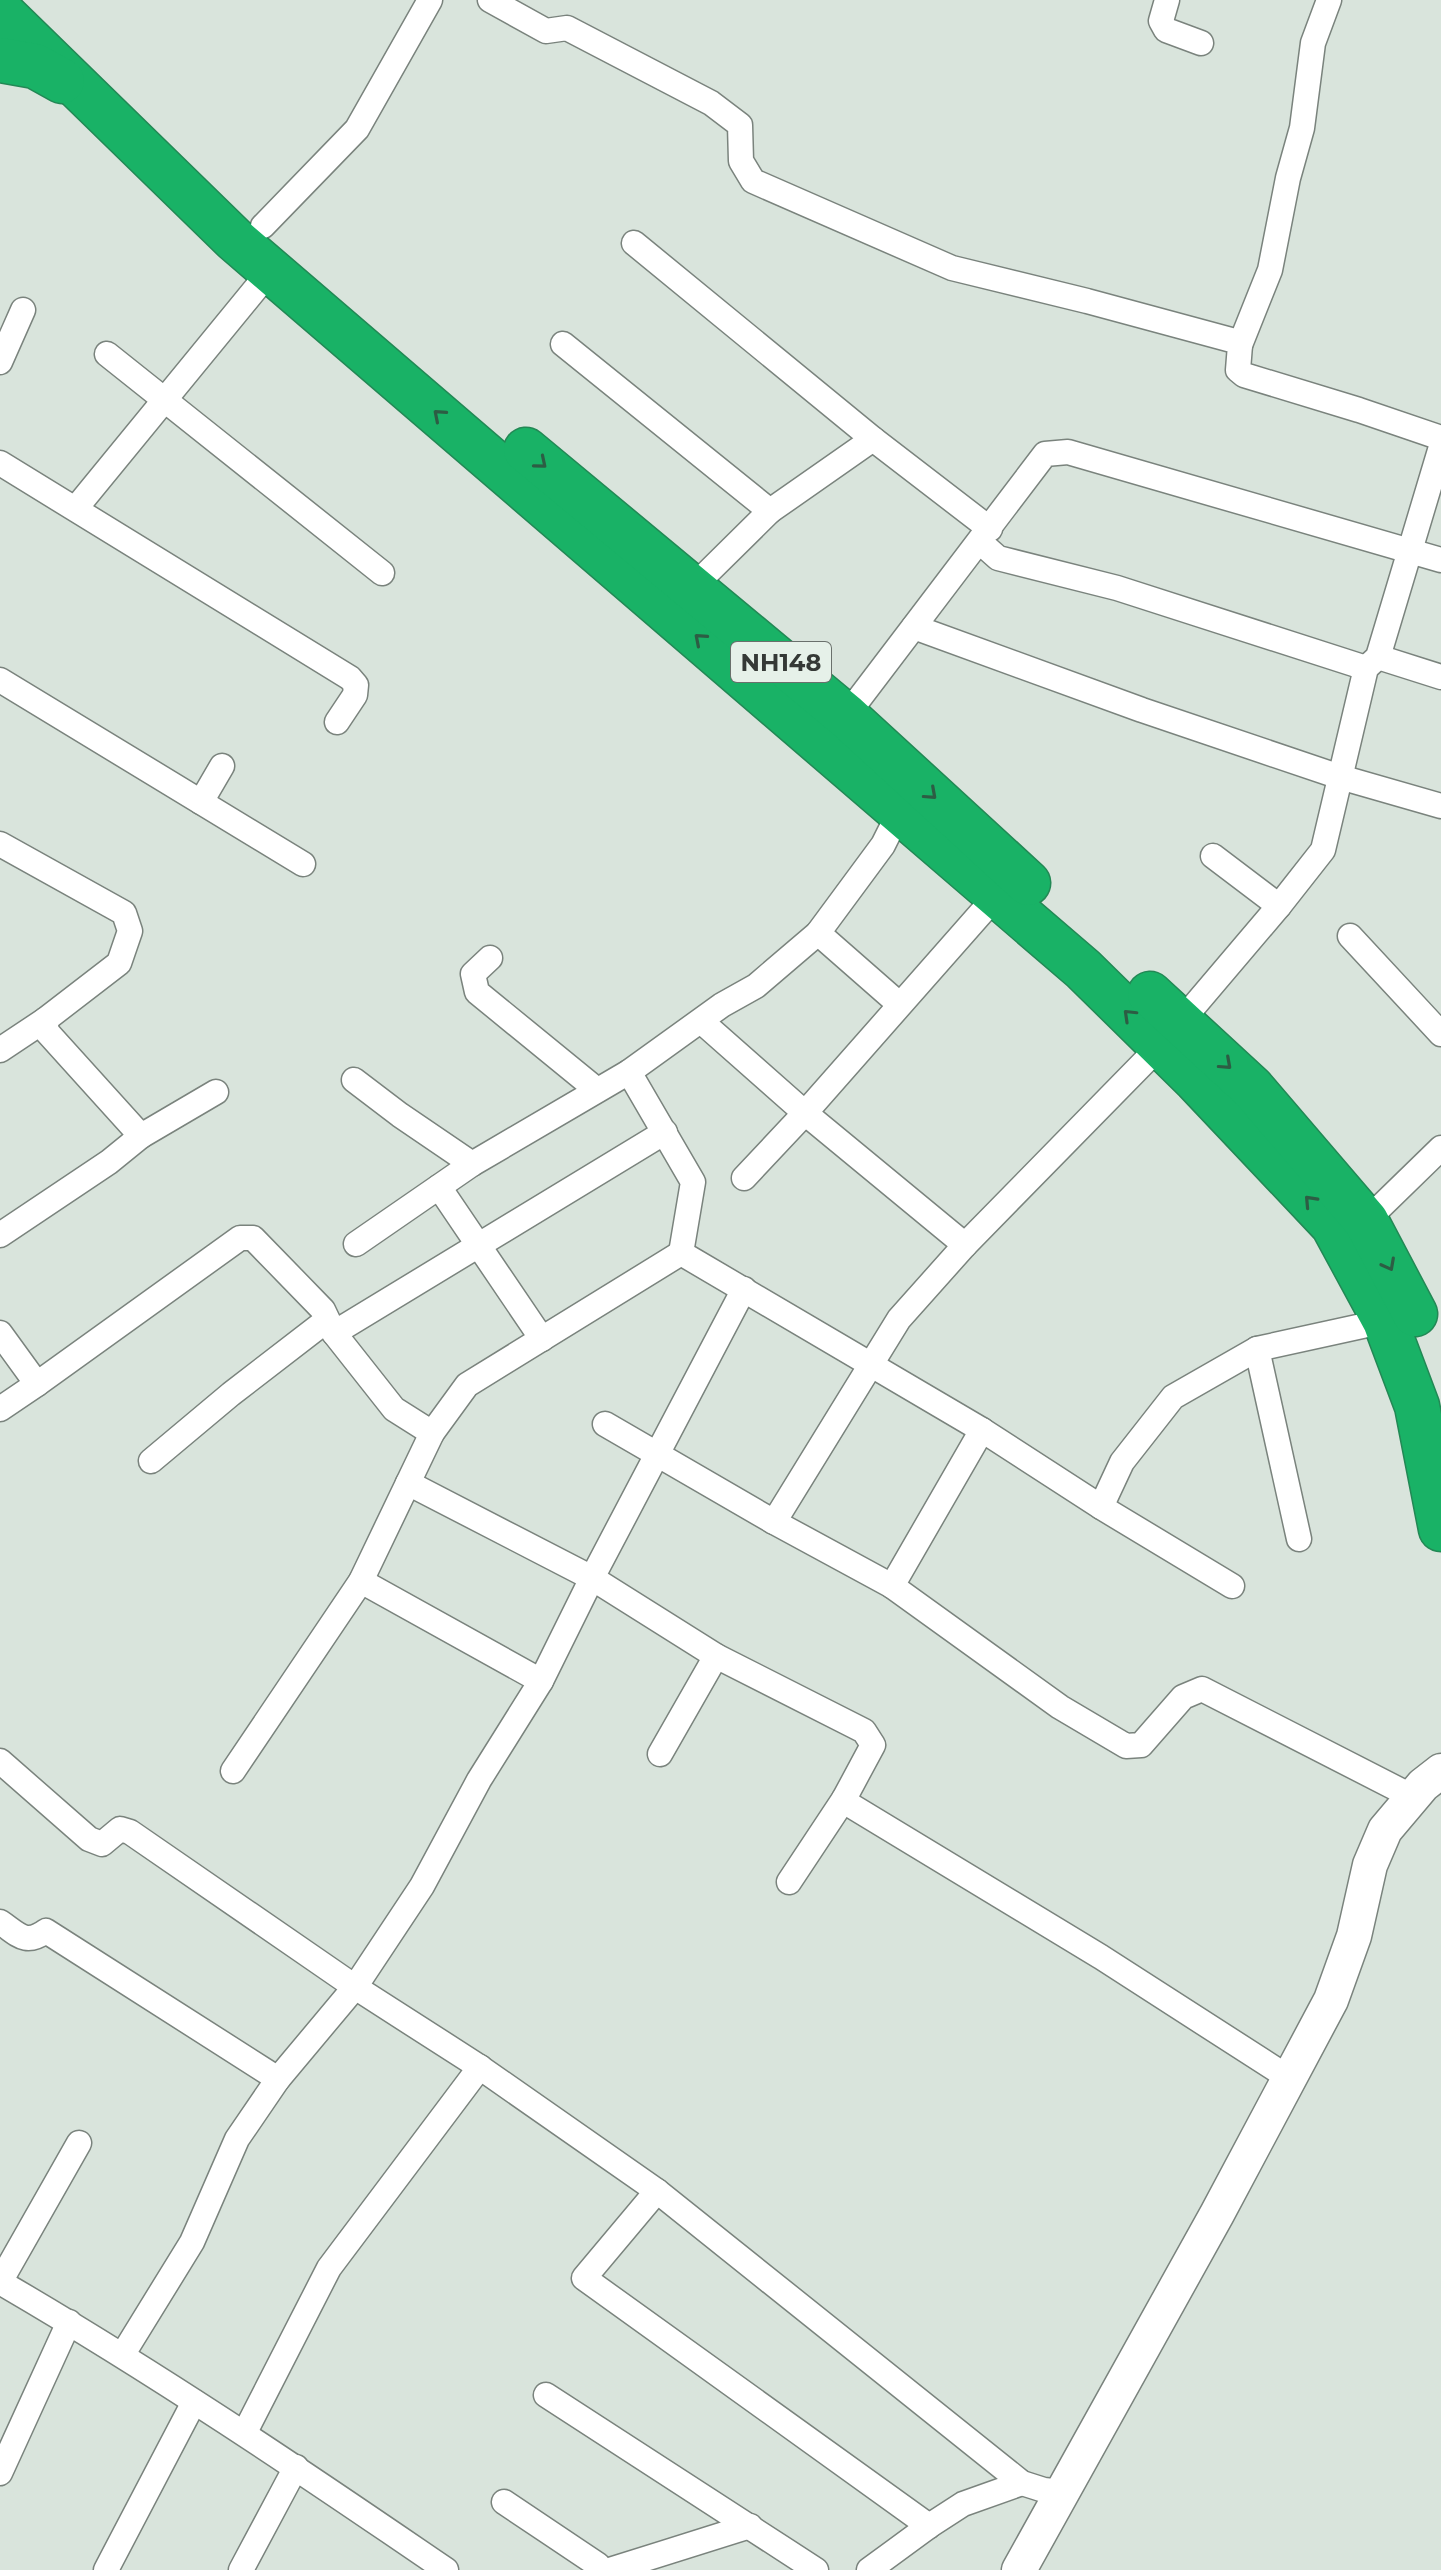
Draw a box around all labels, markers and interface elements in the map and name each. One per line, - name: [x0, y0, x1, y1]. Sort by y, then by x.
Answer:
- one-way arrow: [433, 410, 448, 425]
- one-way arrow: [532, 453, 547, 467]
- one-way arrow: [695, 634, 709, 648]
- road number: NH148: [731, 642, 831, 682]
- one-way arrow: [922, 785, 936, 800]
- one-way arrow: [1124, 1009, 1138, 1024]
- one-way arrow: [1217, 1055, 1231, 1070]
- one-way arrow: [1305, 1196, 1319, 1211]
- one-way arrow: [1380, 1256, 1395, 1271]

